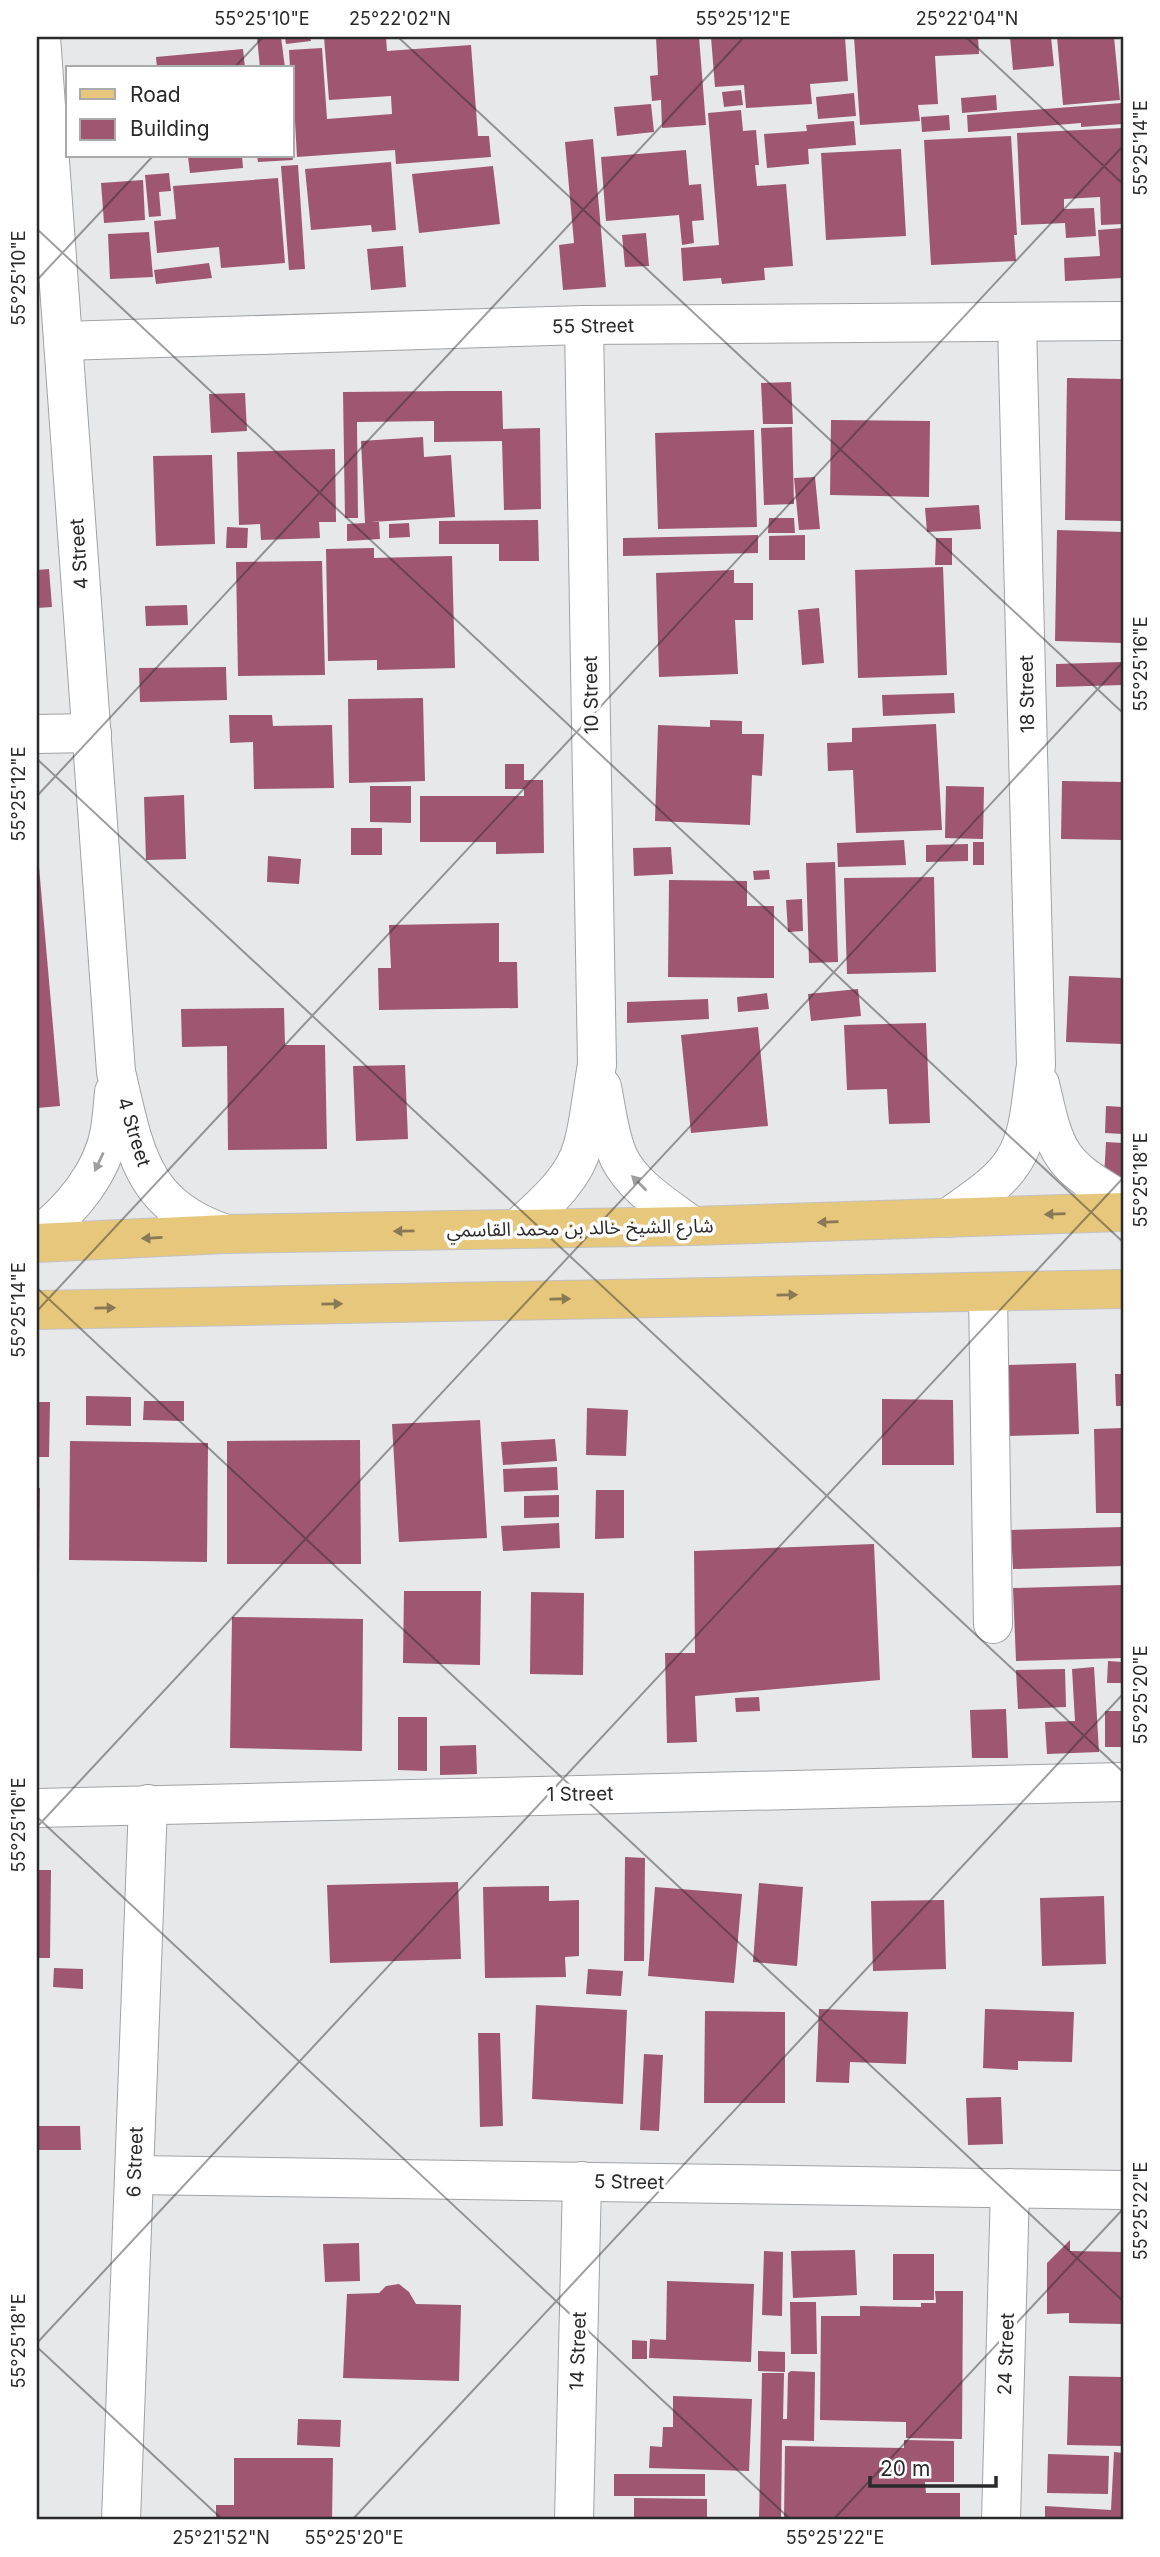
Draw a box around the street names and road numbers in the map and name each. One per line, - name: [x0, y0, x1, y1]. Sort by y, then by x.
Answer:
- street label: 55 Street: [552, 314, 634, 338]
- street label: 4 Street: [65, 518, 93, 590]
- street label: 10 Street: [579, 655, 603, 735]
- street label: 18 Street: [1015, 655, 1039, 733]
- street label: 4 Street: [113, 1095, 155, 1169]
- street label: شارع الشيخ خالد بن محمد القاسمي: [446, 1214, 714, 1245]
- street label: 1 Street: [546, 1782, 614, 1806]
- street label: 6 Street: [122, 2126, 148, 2198]
- street label: 5 Street: [594, 2170, 664, 2194]
- street label: 14 Street: [565, 2311, 591, 2391]
- street label: 24 Street: [993, 2312, 1019, 2396]

